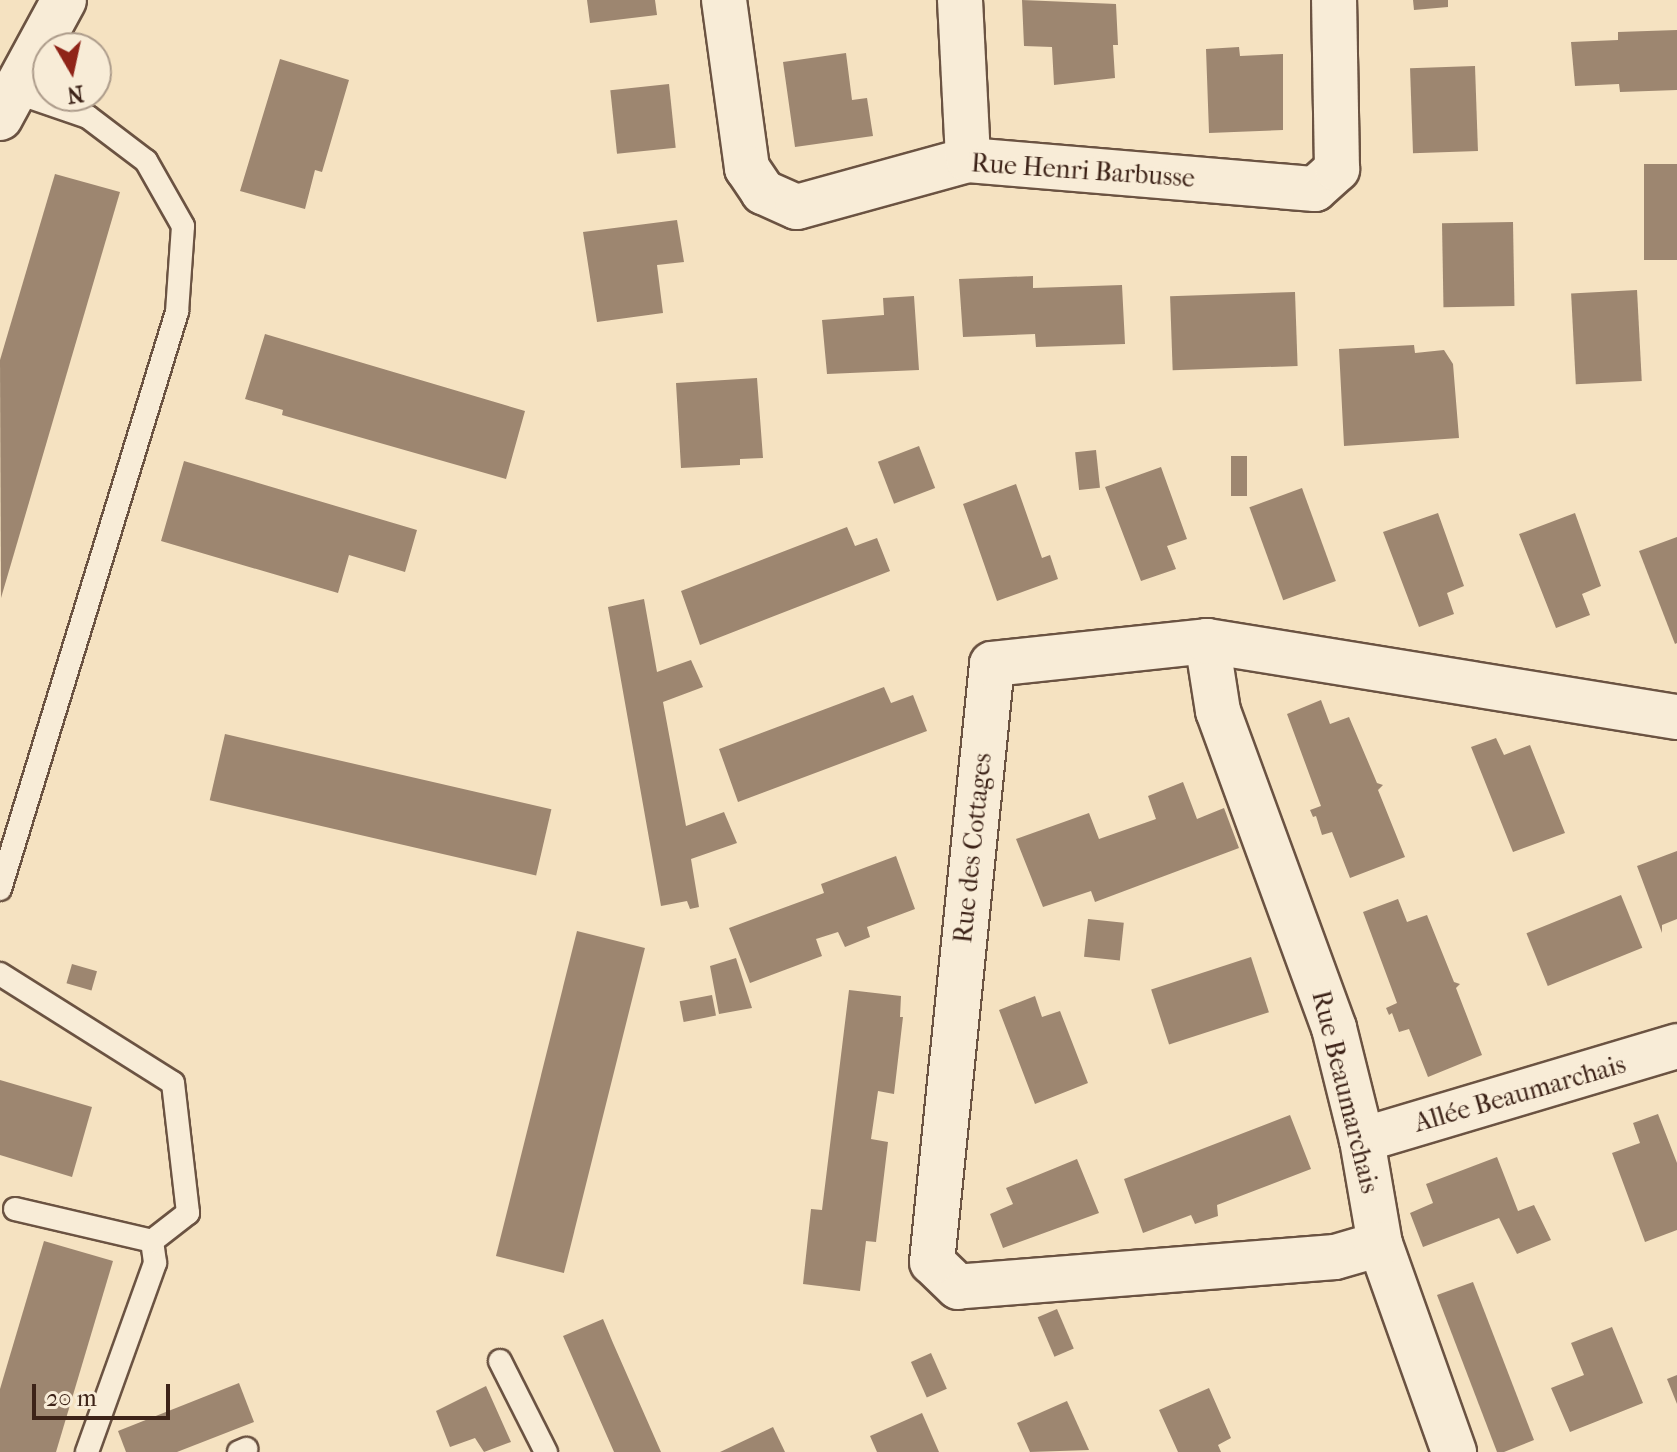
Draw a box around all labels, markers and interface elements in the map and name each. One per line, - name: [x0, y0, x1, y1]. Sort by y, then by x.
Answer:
- north arrow: [32, 32, 112, 112]
- text: N: [65, 80, 86, 108]
- street label: Rue Henri Barbusse: [970, 148, 1196, 194]
- street label: Rue des Cottages: [947, 751, 999, 945]
- street label: Rue Beaumarchais: [1305, 987, 1385, 1197]
- street label: Allée Beaumarchais: [1411, 1049, 1629, 1139]
- scale bar: [36, 1368, 174, 1418]
- text: 20 m: [46, 1384, 97, 1412]

